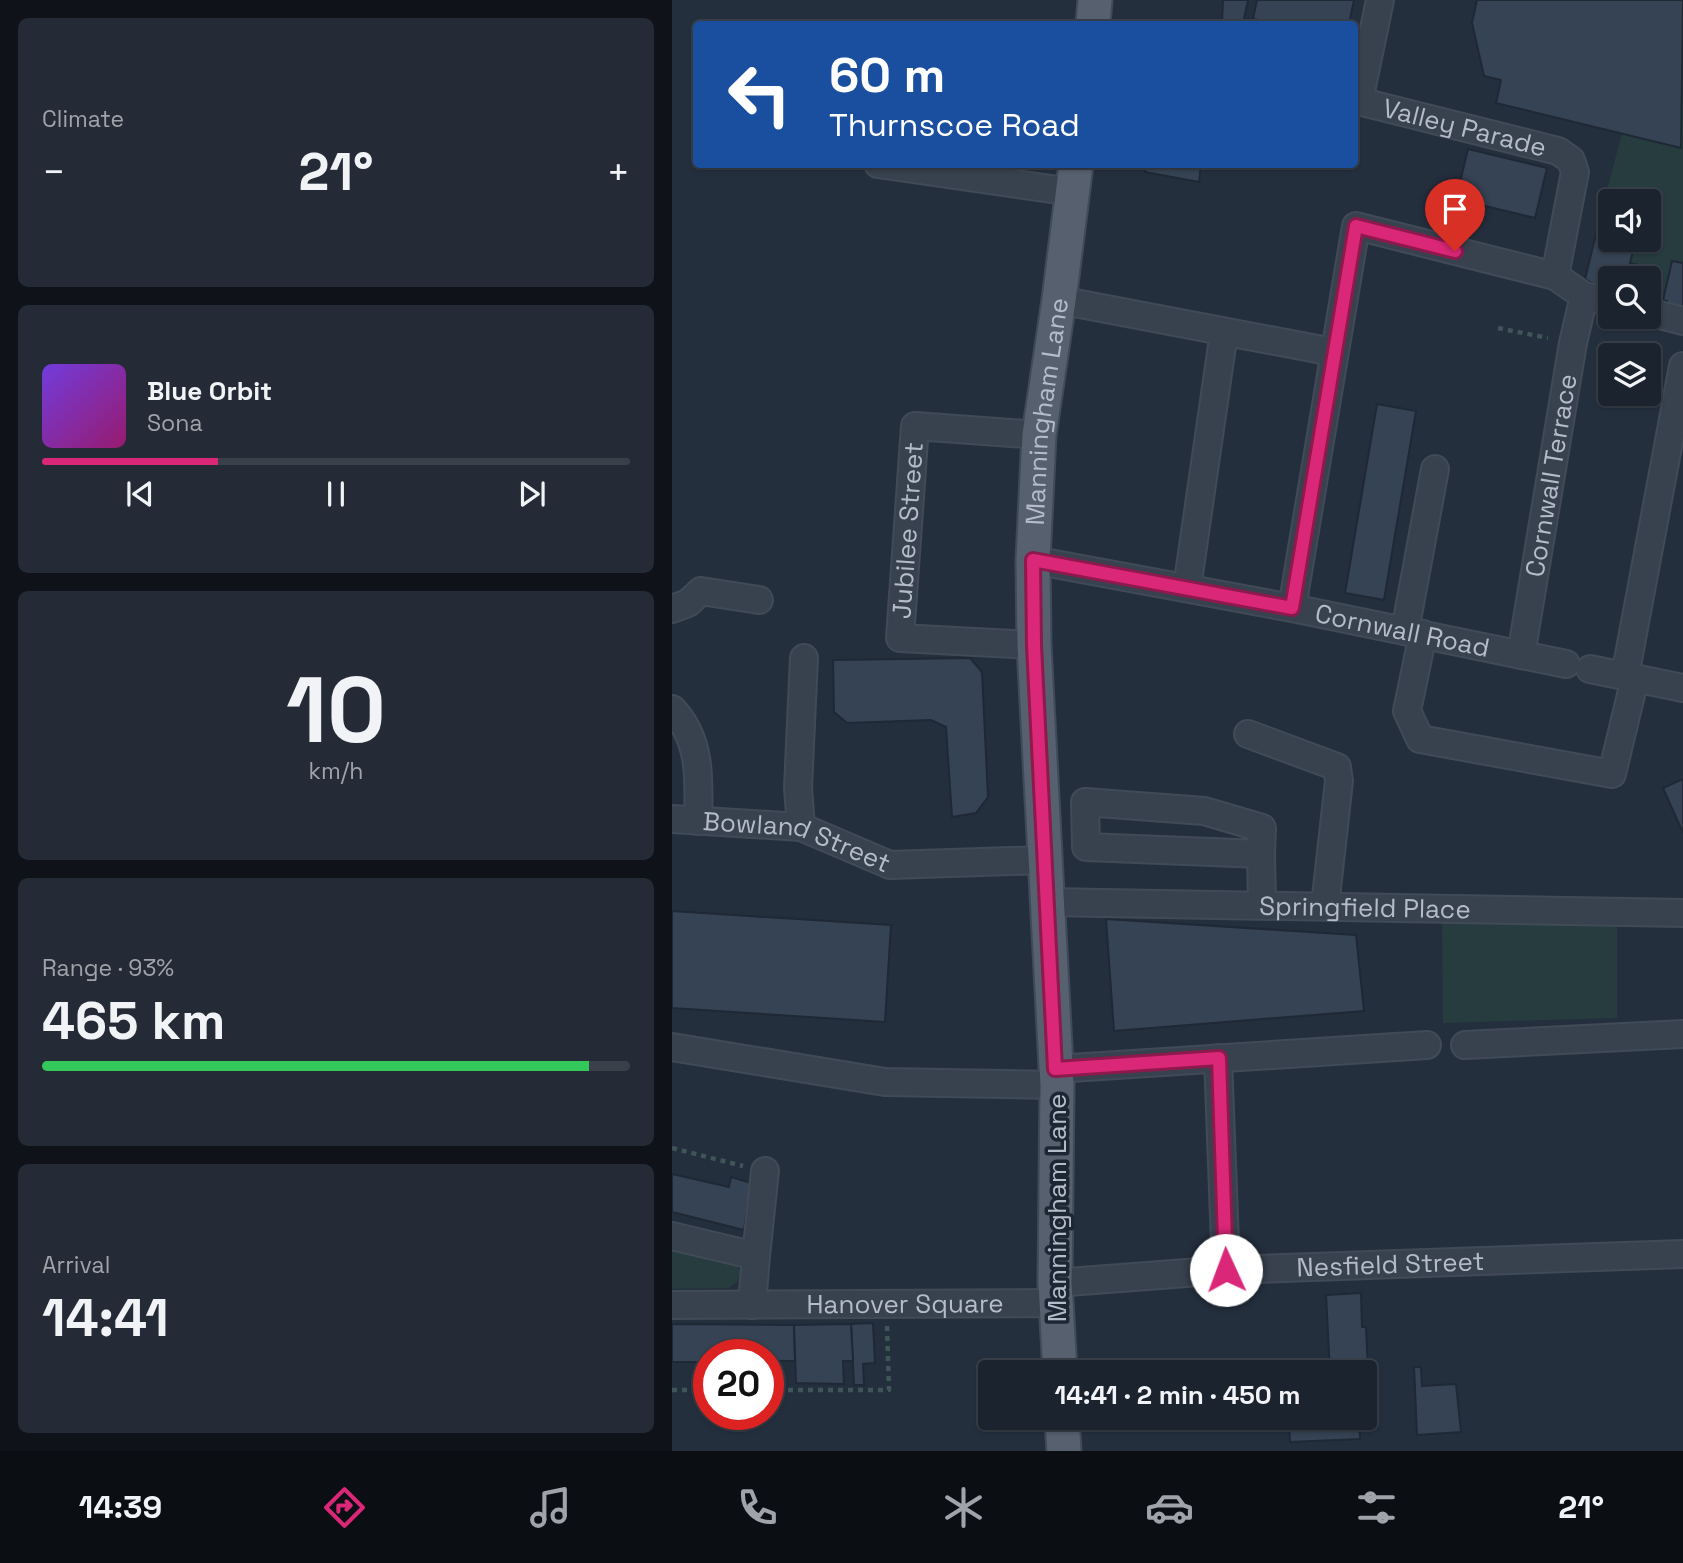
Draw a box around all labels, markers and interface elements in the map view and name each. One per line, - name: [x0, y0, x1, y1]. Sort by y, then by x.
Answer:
- text: 60 m: [829, 44, 945, 106]
- icon: left: [714, 49, 805, 140]
- street label: Valley Parade: [1379, 91, 1550, 164]
- text: Climate: [42, 104, 124, 134]
- text: Thurnscoe Road: [829, 105, 1080, 145]
- text: 21°: [299, 139, 373, 205]
- text: −: [42, 148, 66, 196]
- text: +: [606, 148, 630, 196]
- pin: [1425, 179, 1485, 251]
- map controls: [1598, 189, 1661, 406]
- button: sound: [1598, 189, 1661, 252]
- icon: arrive: [1436, 190, 1474, 228]
- button: search: [1598, 266, 1661, 329]
- street label: Manningham Lane: [1018, 295, 1076, 526]
- button: layers: [1598, 343, 1661, 406]
- street label: Cornwall Terrace: [1517, 371, 1585, 580]
- text: Blue Orbit: [147, 374, 272, 408]
- text: Sona: [147, 408, 203, 438]
- street label: Jubilee Street: [884, 441, 931, 620]
- icon: previous: [121, 475, 159, 513]
- icon: pause: [317, 475, 355, 513]
- icon: next: [513, 475, 551, 513]
- street label: Cornwall Road: [1312, 596, 1493, 665]
- text: 10: [286, 652, 386, 769]
- text: km/h: [309, 756, 363, 786]
- street label: Bowland Street: [702, 804, 896, 880]
- street label: Springfield Place: [1259, 889, 1471, 926]
- text: Range · 93%: [42, 953, 174, 983]
- text: 465 km: [42, 988, 225, 1054]
- street label: Manningham Lane: [1040, 1094, 1074, 1322]
- position arrow: [1189, 1233, 1263, 1307]
- street label: Nesfield Street: [1296, 1244, 1485, 1285]
- text: Arrival: [42, 1250, 110, 1280]
- text: 14:41: [42, 1285, 169, 1351]
- street label: Hanover Square: [806, 1286, 1004, 1321]
- speed limit sign: 20: [693, 1339, 784, 1430]
- text: 14:41 · 2 min · 450 m: [1054, 1378, 1301, 1412]
- icon: directions: [320, 1483, 369, 1532]
- icon: music: [526, 1483, 575, 1532]
- icon: phone: [733, 1483, 782, 1532]
- icon: climate: [939, 1483, 988, 1532]
- icon: car: [1145, 1483, 1194, 1532]
- icon: filters: [1352, 1483, 1401, 1532]
- text: 14:39: [79, 1487, 162, 1527]
- text: 21°: [1558, 1487, 1604, 1527]

